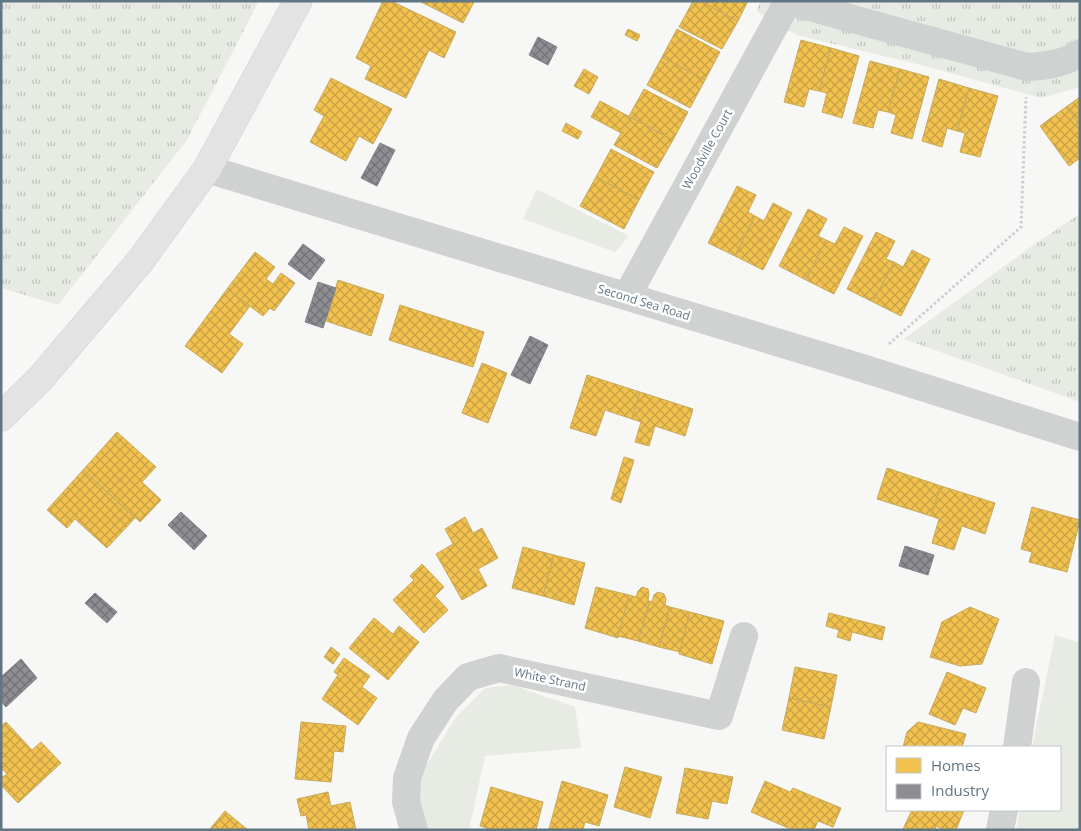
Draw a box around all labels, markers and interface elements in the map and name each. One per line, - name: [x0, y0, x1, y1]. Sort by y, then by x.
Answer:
- street label: Woodville Court: [678, 106, 736, 192]
- street label: Second Sea Road: [596, 280, 692, 324]
- street label: White Strand: [513, 663, 587, 695]
- legend: [886, 746, 1061, 811]
- text: Homes: [931, 755, 981, 775]
- text: Industry: [931, 780, 989, 800]

